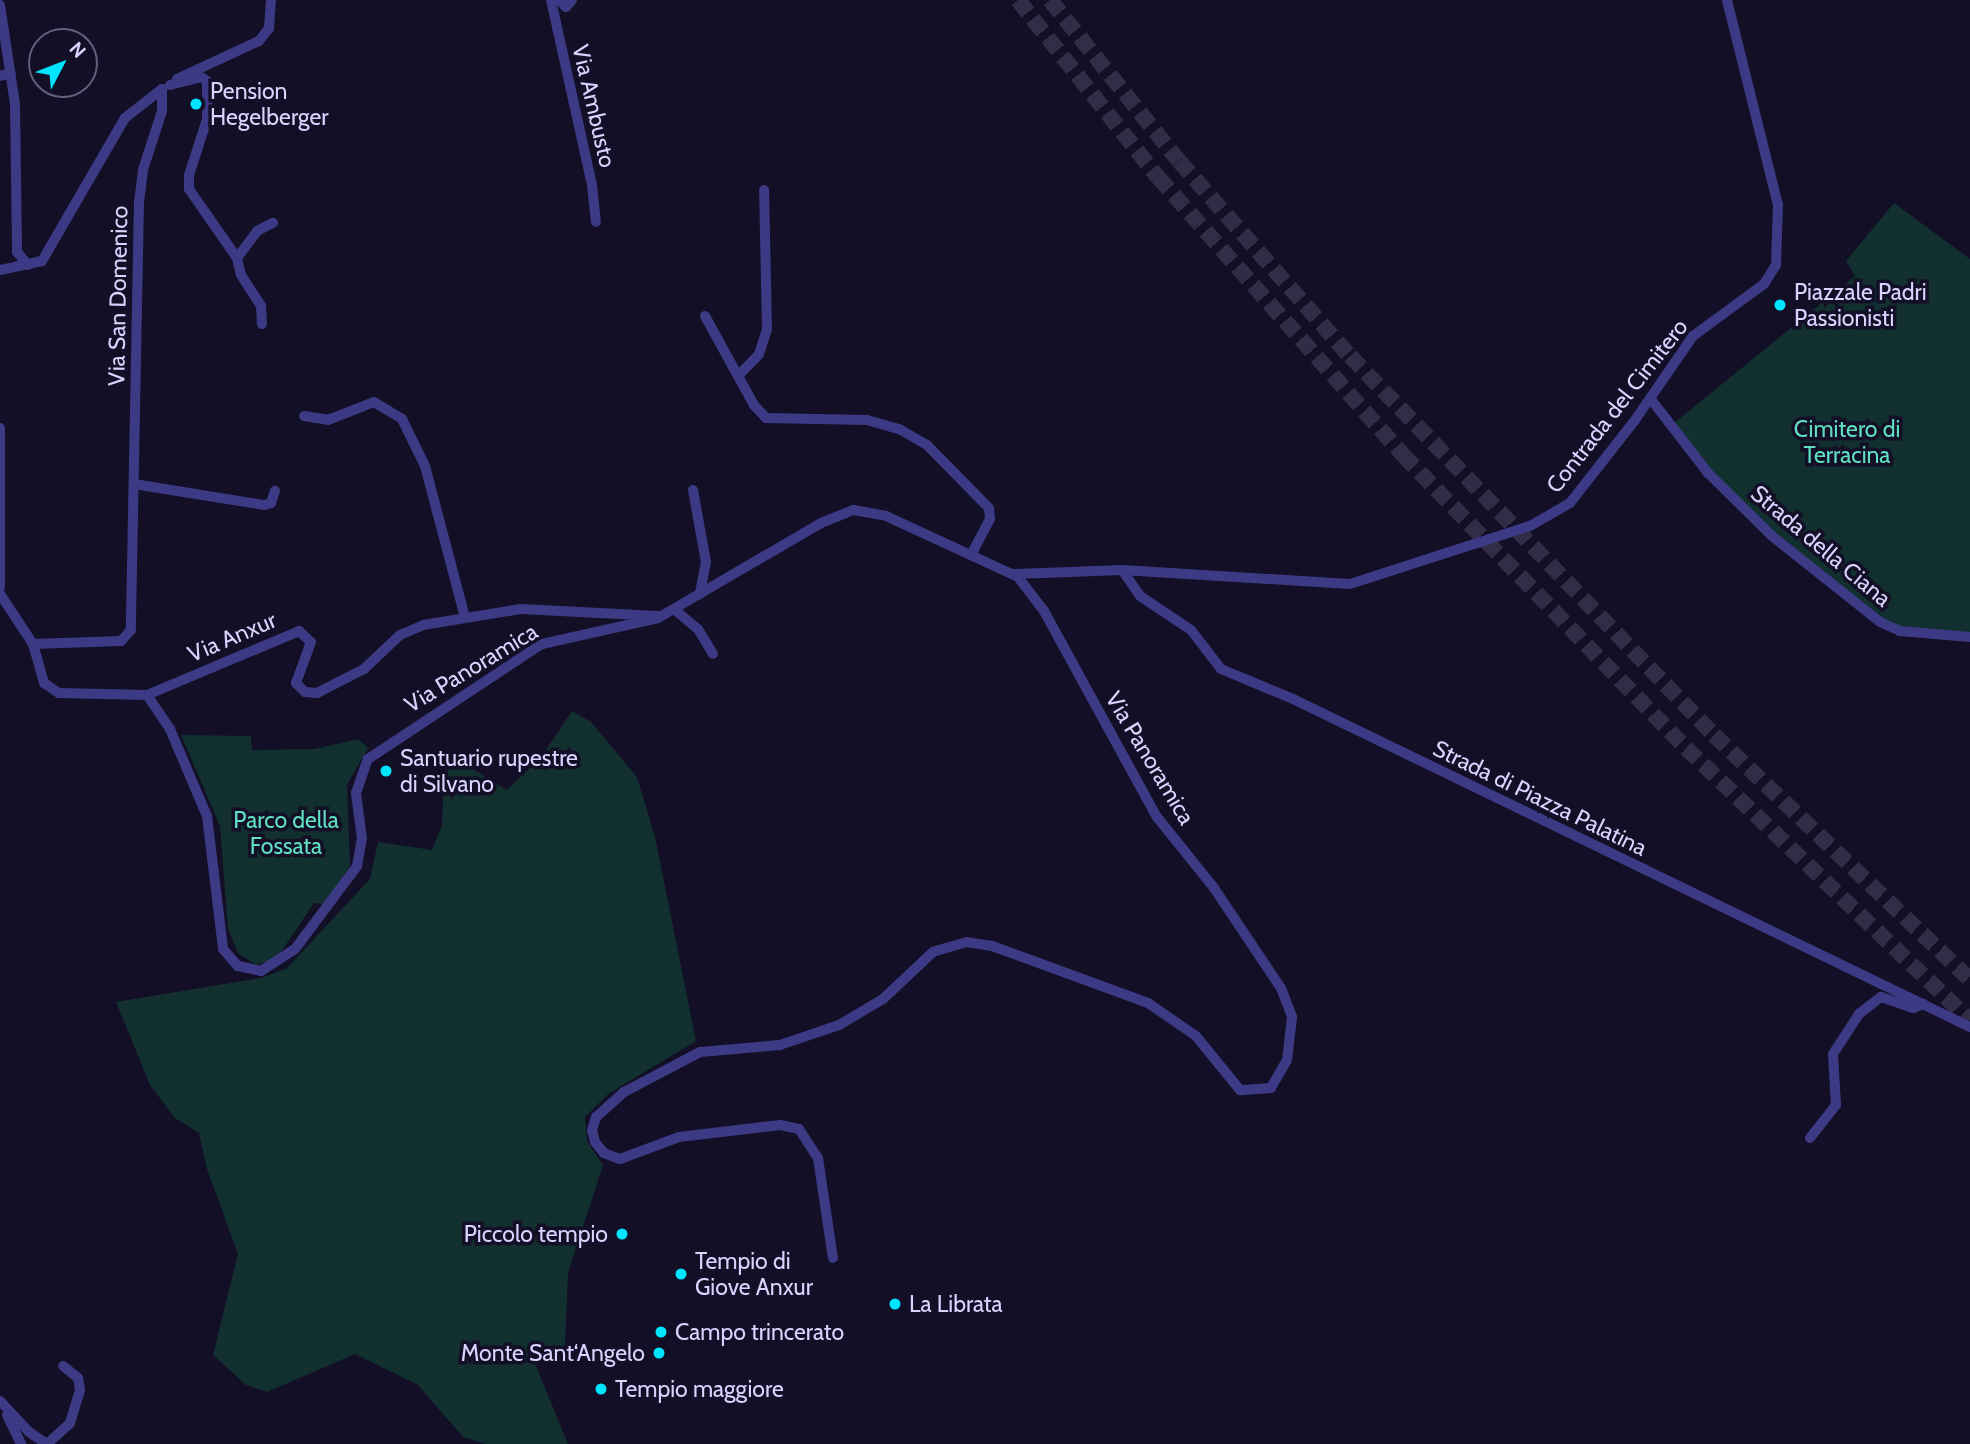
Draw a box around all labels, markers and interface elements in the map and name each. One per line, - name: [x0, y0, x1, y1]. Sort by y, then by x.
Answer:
- north arrow: [28, 28, 98, 98]
- text: N: [64, 37, 91, 63]
- street label: Via Ambusto: [566, 42, 622, 170]
- place label: Pension Hegelberger: [210, 77, 329, 131]
- marker: Pension Hegelberger: [188, 96, 204, 112]
- street label: Via San Domenico: [103, 206, 133, 386]
- place label: Piazzale Padri Passionisti: [1794, 278, 1927, 332]
- marker: Piazzale Padri Passionisti: [1772, 297, 1788, 313]
- street label: Contrada del Cimitero: [1541, 314, 1693, 498]
- park label: Cimitero di Terracina: [1794, 415, 1900, 469]
- street label: Strada della Ciana: [1745, 479, 1897, 613]
- street label: Via Anxur: [184, 606, 280, 668]
- street label: Via Panoramica: [400, 617, 542, 719]
- street label: Via Panoramica: [1099, 687, 1201, 829]
- street label: Strada di Piazza Palatina: [1429, 734, 1651, 862]
- place label: Santuario rupestre di Silvano: [400, 744, 578, 798]
- marker: Santuario rupestre di Silvano: [378, 763, 394, 779]
- park label: Parco della Fossata: [233, 806, 339, 860]
- place label: Piccolo tempio: [464, 1220, 608, 1248]
- marker: Piccolo tempio: [614, 1226, 630, 1242]
- place label: Tempio di Giove Anxur: [695, 1247, 813, 1301]
- marker: Tempio di Giove Anxur: [673, 1266, 689, 1282]
- place label: La Librata: [909, 1290, 1003, 1318]
- marker: La Librata: [887, 1296, 903, 1312]
- place label: Campo trincerato: [675, 1318, 844, 1346]
- marker: Campo trincerato: [653, 1324, 669, 1340]
- place label: Monte Sant‘Angelo: [461, 1339, 645, 1367]
- marker: Monte Sant‘Angelo: [651, 1345, 667, 1361]
- place label: Tempio maggiore: [615, 1375, 784, 1403]
- marker: Tempio maggiore: [593, 1381, 609, 1397]

